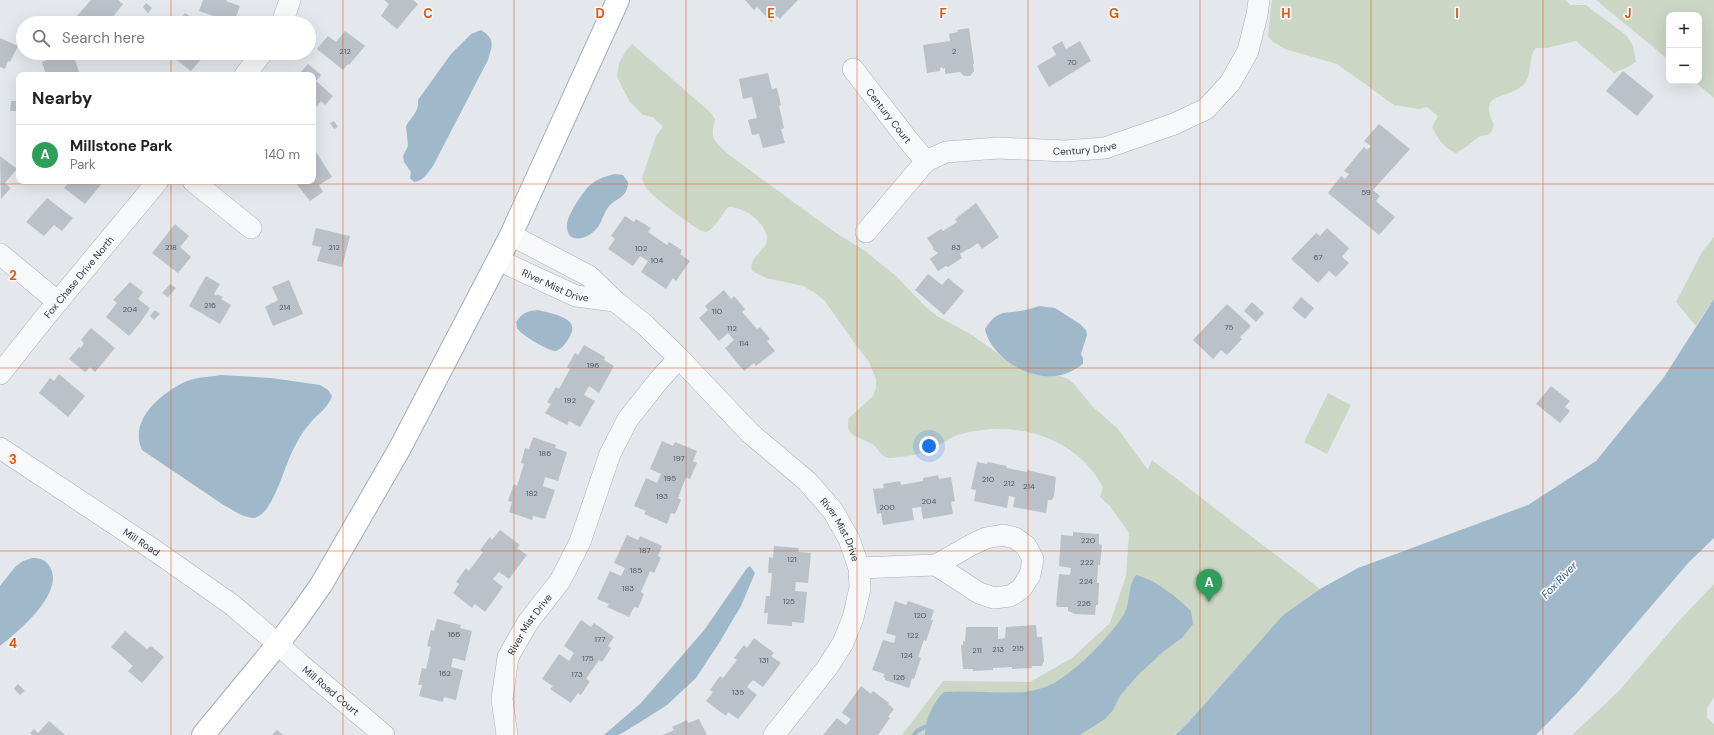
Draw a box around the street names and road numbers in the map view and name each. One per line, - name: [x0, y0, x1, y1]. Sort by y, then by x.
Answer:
- street label: Century Court: [863, 86, 914, 146]
- street label: Century Drive: [1053, 138, 1119, 158]
- street label: Fox Chase Drive North: [41, 233, 117, 321]
- street label: River Mist Drive: [520, 266, 590, 305]
- street label: River Mist Drive: [817, 495, 862, 563]
- street label: Mill Road: [121, 525, 162, 559]
- street label: River Mist Drive: [505, 591, 555, 657]
- street label: Mill Road Court: [300, 663, 362, 718]

